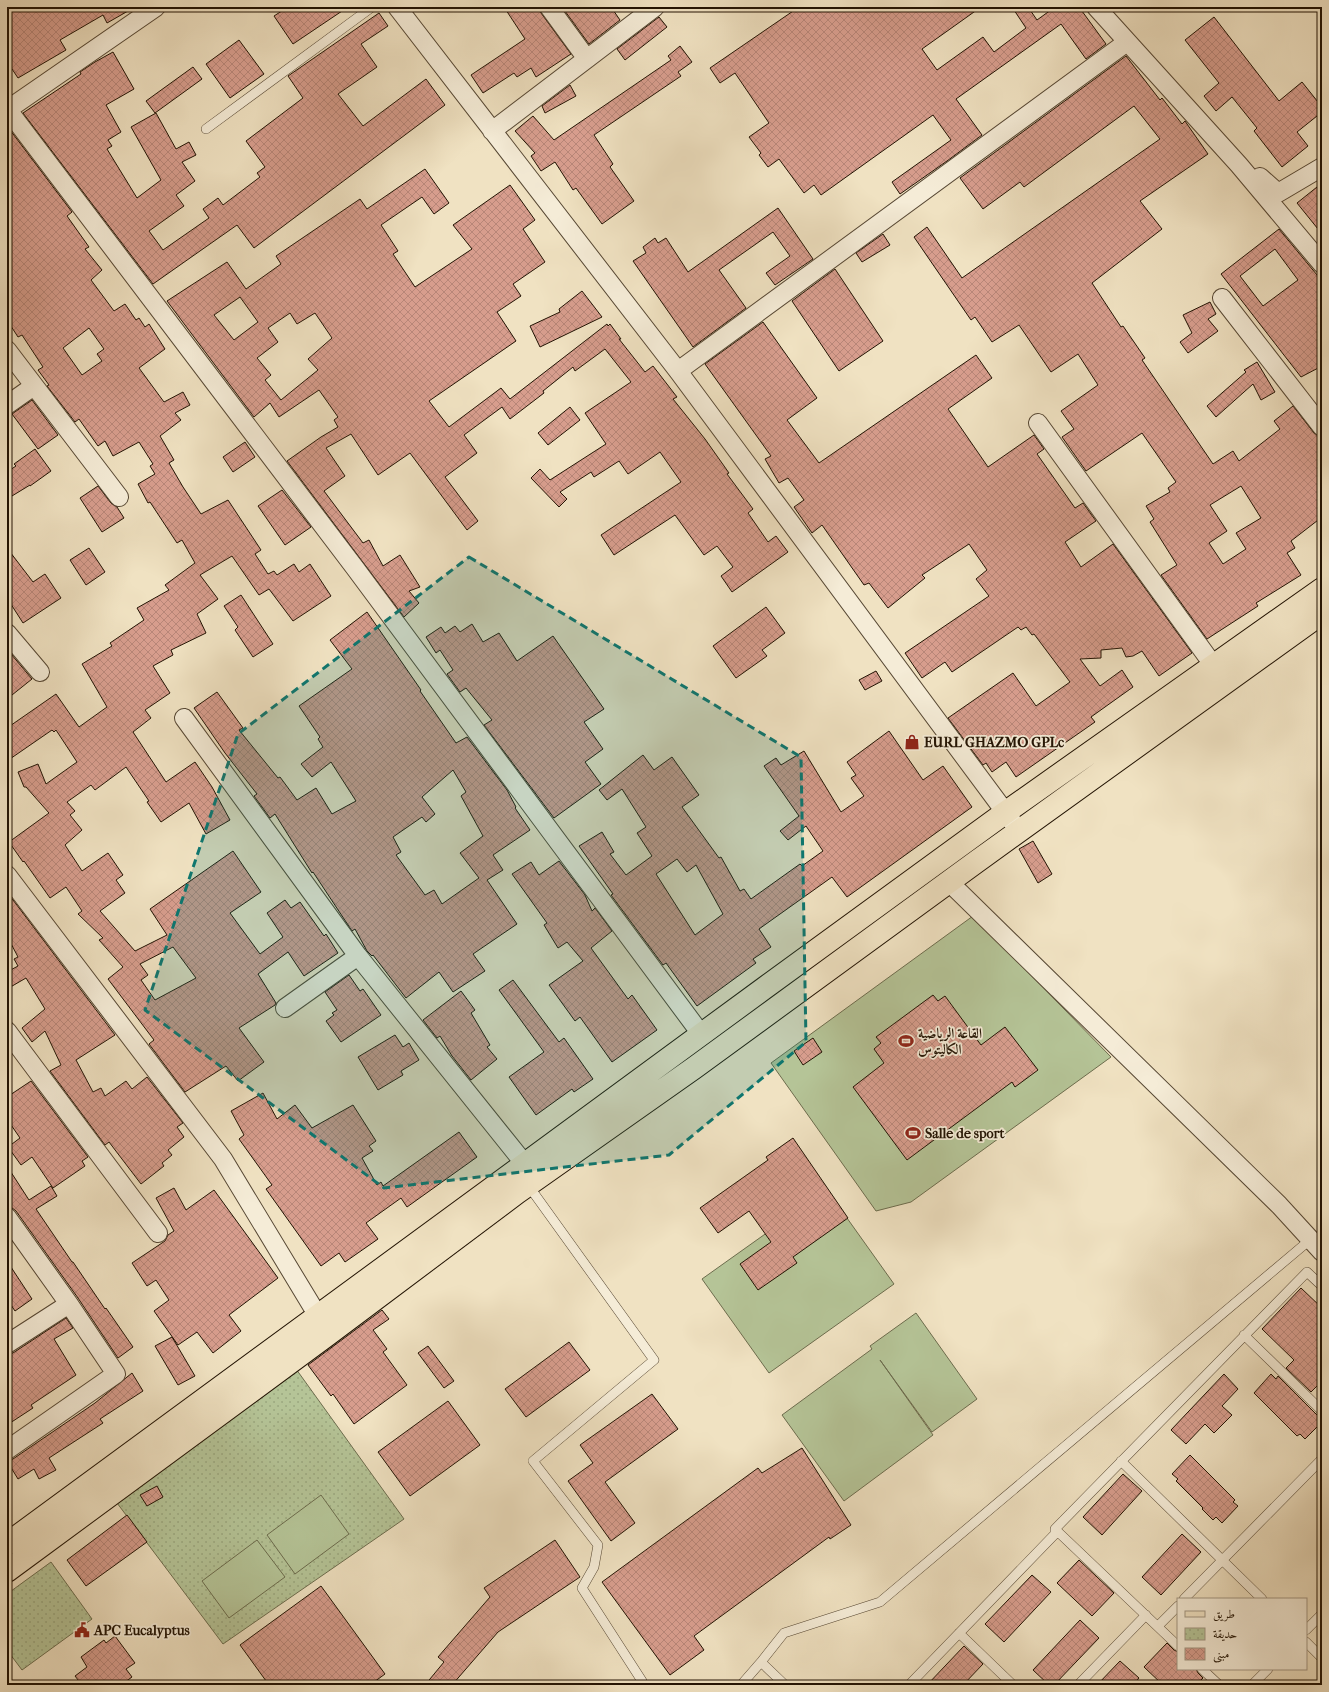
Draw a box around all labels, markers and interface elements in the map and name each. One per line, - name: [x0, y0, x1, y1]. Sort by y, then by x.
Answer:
- shop icon: EURL GHAZMO GPLc: [903, 733, 921, 751]
- place label: EURL GHAZMO GPLc: [924, 734, 1065, 751]
- place label: القاعة الرياضية الكاليتوس: [918, 1025, 982, 1058]
- sports icon: القاعة الرياضية الكاليتوس: [897, 1032, 915, 1050]
- sports icon: Salle de sport: [904, 1124, 922, 1142]
- place label: Salle de sport: [925, 1125, 1006, 1142]
- legend: [1177, 1598, 1307, 1670]
- text: طريق: [1213, 1607, 1235, 1622]
- public building icon: APC Eucalyptus: [73, 1621, 91, 1639]
- place label: APC Eucalyptus: [93, 1622, 191, 1639]
- text: حديقة: [1213, 1627, 1237, 1642]
- text: مبنى: [1213, 1647, 1229, 1663]

